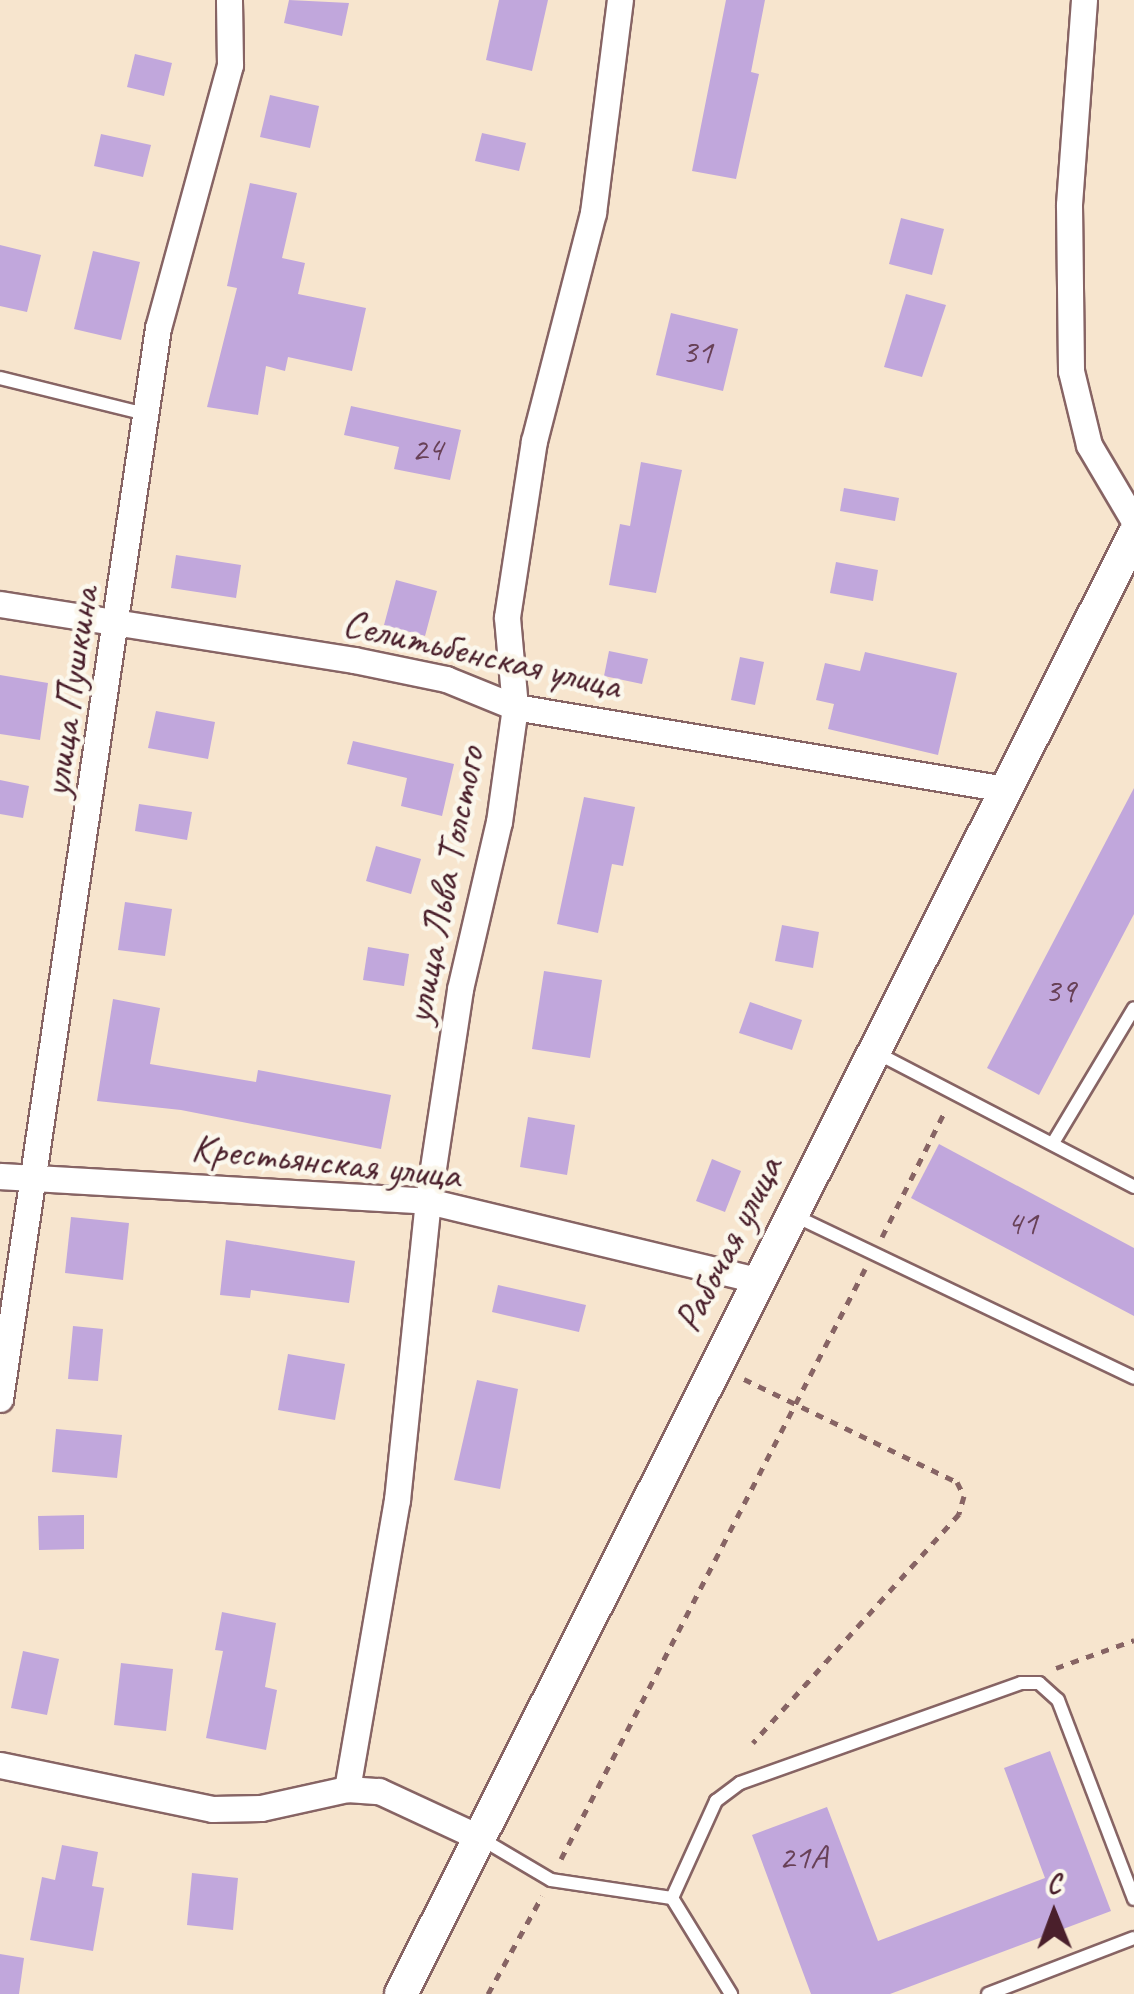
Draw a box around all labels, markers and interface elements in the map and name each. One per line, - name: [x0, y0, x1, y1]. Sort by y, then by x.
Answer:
- house number: 31: [681, 331, 713, 373]
- house number: 24: [411, 428, 443, 470]
- street label: улица Пушкина: [31, 583, 109, 801]
- street label: Селитьбенская улица: [336, 598, 628, 710]
- street label: улица Льва Толстого: [394, 743, 494, 1027]
- house number: 39: [1044, 970, 1076, 1012]
- street label: Крестьянская улица: [187, 1123, 465, 1199]
- street label: Рабочая улица: [663, 1147, 793, 1341]
- house number: 41: [1006, 1202, 1038, 1244]
- house number: 21А: [778, 1836, 828, 1878]
- north arrow: [1004, 1864, 1104, 1964]
- text: С: [1046, 1866, 1061, 1901]

